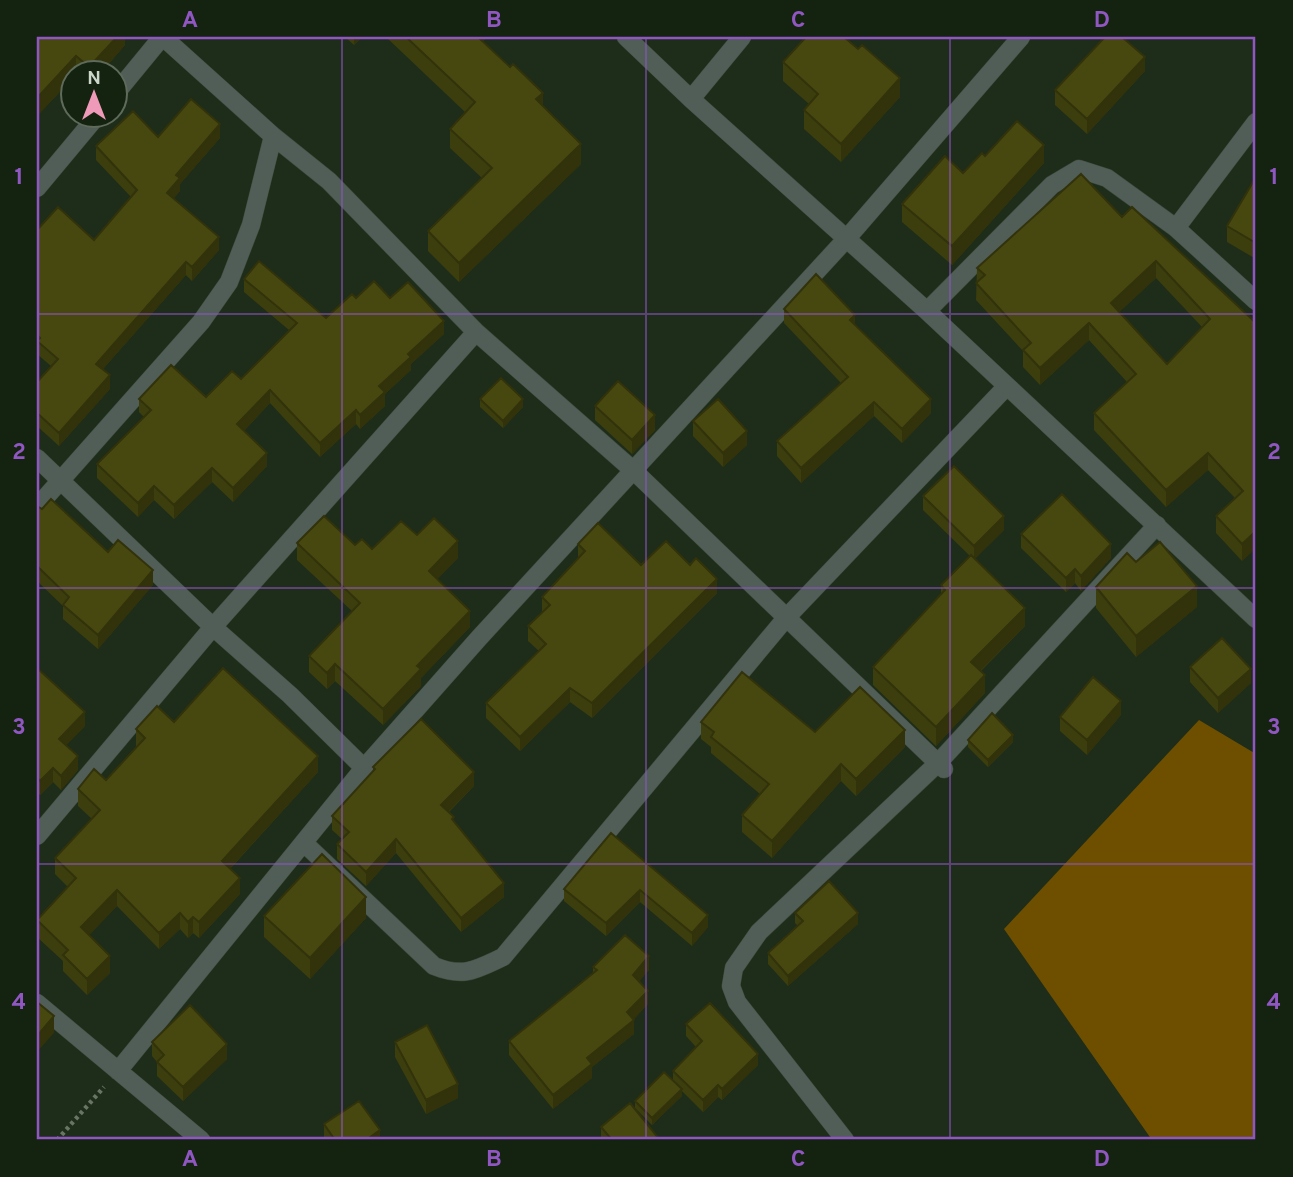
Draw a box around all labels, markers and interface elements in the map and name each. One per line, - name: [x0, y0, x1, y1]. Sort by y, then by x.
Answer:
- text: A: [182, 7, 198, 36]
- text: B: [486, 7, 502, 36]
- text: C: [791, 7, 805, 36]
- text: D: [1094, 7, 1110, 36]
- north arrow: [60, 60, 130, 130]
- text: N: [87, 67, 101, 91]
- text: 1: [14, 164, 24, 193]
- text: 1: [1269, 164, 1279, 193]
- text: 2: [12, 439, 26, 468]
- text: 2: [1267, 439, 1281, 468]
- text: 3: [12, 714, 26, 743]
- text: 3: [1267, 714, 1281, 743]
- text: 4: [12, 989, 26, 1018]
- text: 4: [1267, 989, 1281, 1018]
- text: A: [182, 1146, 198, 1175]
- text: B: [486, 1146, 502, 1175]
- text: C: [791, 1146, 805, 1175]
- text: D: [1094, 1146, 1110, 1175]

